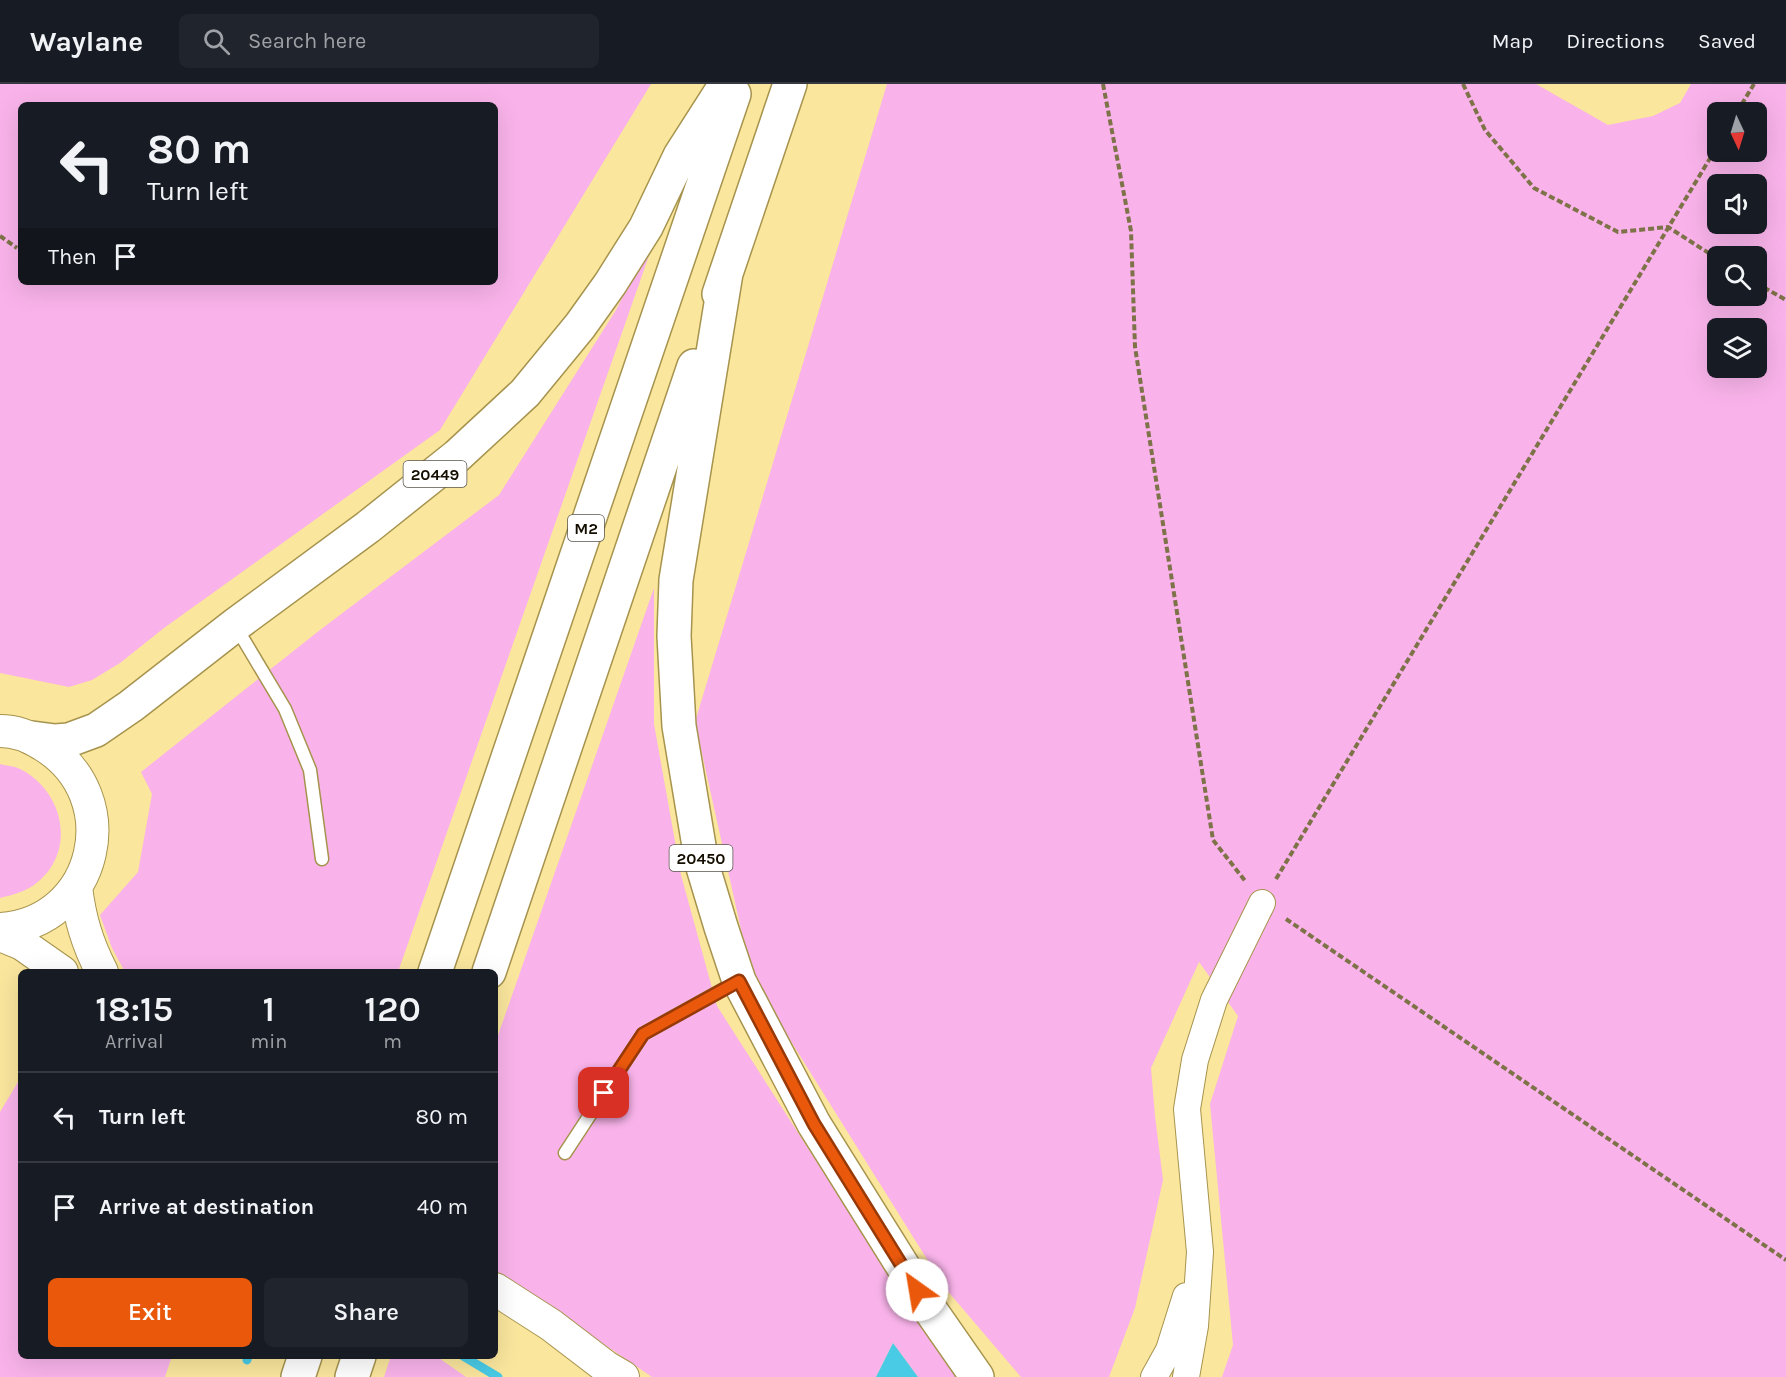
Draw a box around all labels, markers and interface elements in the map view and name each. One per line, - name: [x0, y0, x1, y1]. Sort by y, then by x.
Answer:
- search box: [179, 14, 599, 68]
- text: Waylane: [30, 25, 143, 58]
- icon: search: [200, 25, 233, 58]
- text: Search here: [248, 28, 366, 54]
- text: Map: [1492, 29, 1533, 53]
- text: Directions: [1566, 29, 1665, 53]
- text: Saved: [1698, 29, 1756, 53]
- north arrow: [1707, 102, 1767, 162]
- map controls: [1707, 102, 1767, 378]
- text: 80 m: [147, 124, 251, 174]
- icon: left: [48, 126, 126, 204]
- button: sound: [1707, 174, 1767, 234]
- text: Turn left: [147, 175, 248, 207]
- icon: arrive: [109, 240, 142, 273]
- text: Then: [48, 244, 97, 270]
- button: search: [1707, 246, 1767, 306]
- button: layers: [1707, 318, 1767, 378]
- road number: 20449: [404, 461, 466, 487]
- road number: M2: [568, 515, 604, 541]
- road number: 20450: [670, 845, 732, 871]
- text: 18:15: [95, 988, 173, 1030]
- text: 1: [263, 988, 275, 1030]
- text: 120: [364, 988, 421, 1030]
- text: Arrival: [105, 1030, 164, 1053]
- text: min: [250, 1030, 287, 1053]
- text: m: [383, 1030, 402, 1053]
- pin: [578, 1067, 629, 1118]
- icon: arrive: [587, 1076, 620, 1109]
- icon: left: [48, 1101, 81, 1134]
- text: Turn left: [99, 1104, 186, 1130]
- text: 80 m: [416, 1104, 468, 1130]
- icon: arrive: [48, 1191, 81, 1224]
- text: Arrive at destination: [99, 1194, 314, 1220]
- text: 40 m: [417, 1194, 468, 1220]
- position arrow: [885, 1258, 949, 1322]
- button: Exit: [48, 1278, 252, 1347]
- button: Share: [264, 1278, 468, 1347]

